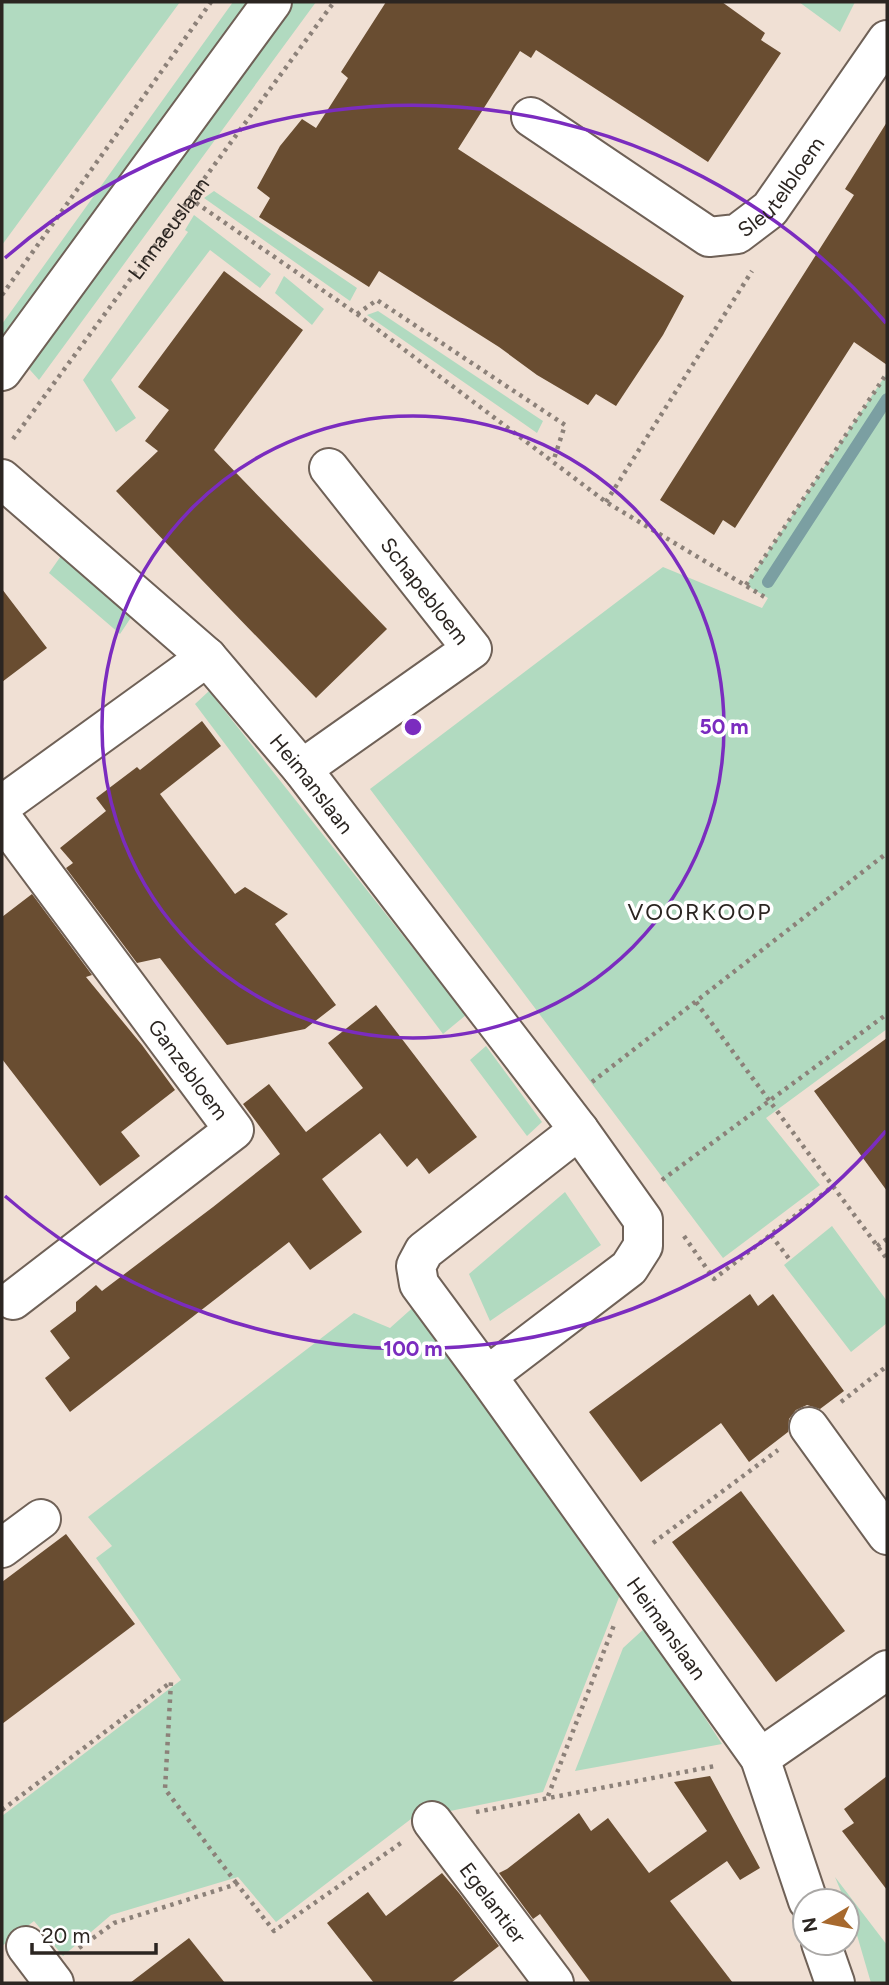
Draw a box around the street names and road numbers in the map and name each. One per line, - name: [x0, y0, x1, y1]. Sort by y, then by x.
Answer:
- street label: Sleutelbloem: [732, 132, 829, 242]
- street label: Linnaeuslaan: [122, 172, 214, 284]
- street label: Schapebloem: [375, 532, 475, 650]
- street label: Heimanslaan: [265, 729, 359, 838]
- street label: Ganzebloem: [143, 1014, 234, 1124]
- street label: Heimanslaan: [622, 1572, 712, 1684]
- street label: Egelantier: [455, 1857, 532, 1948]

